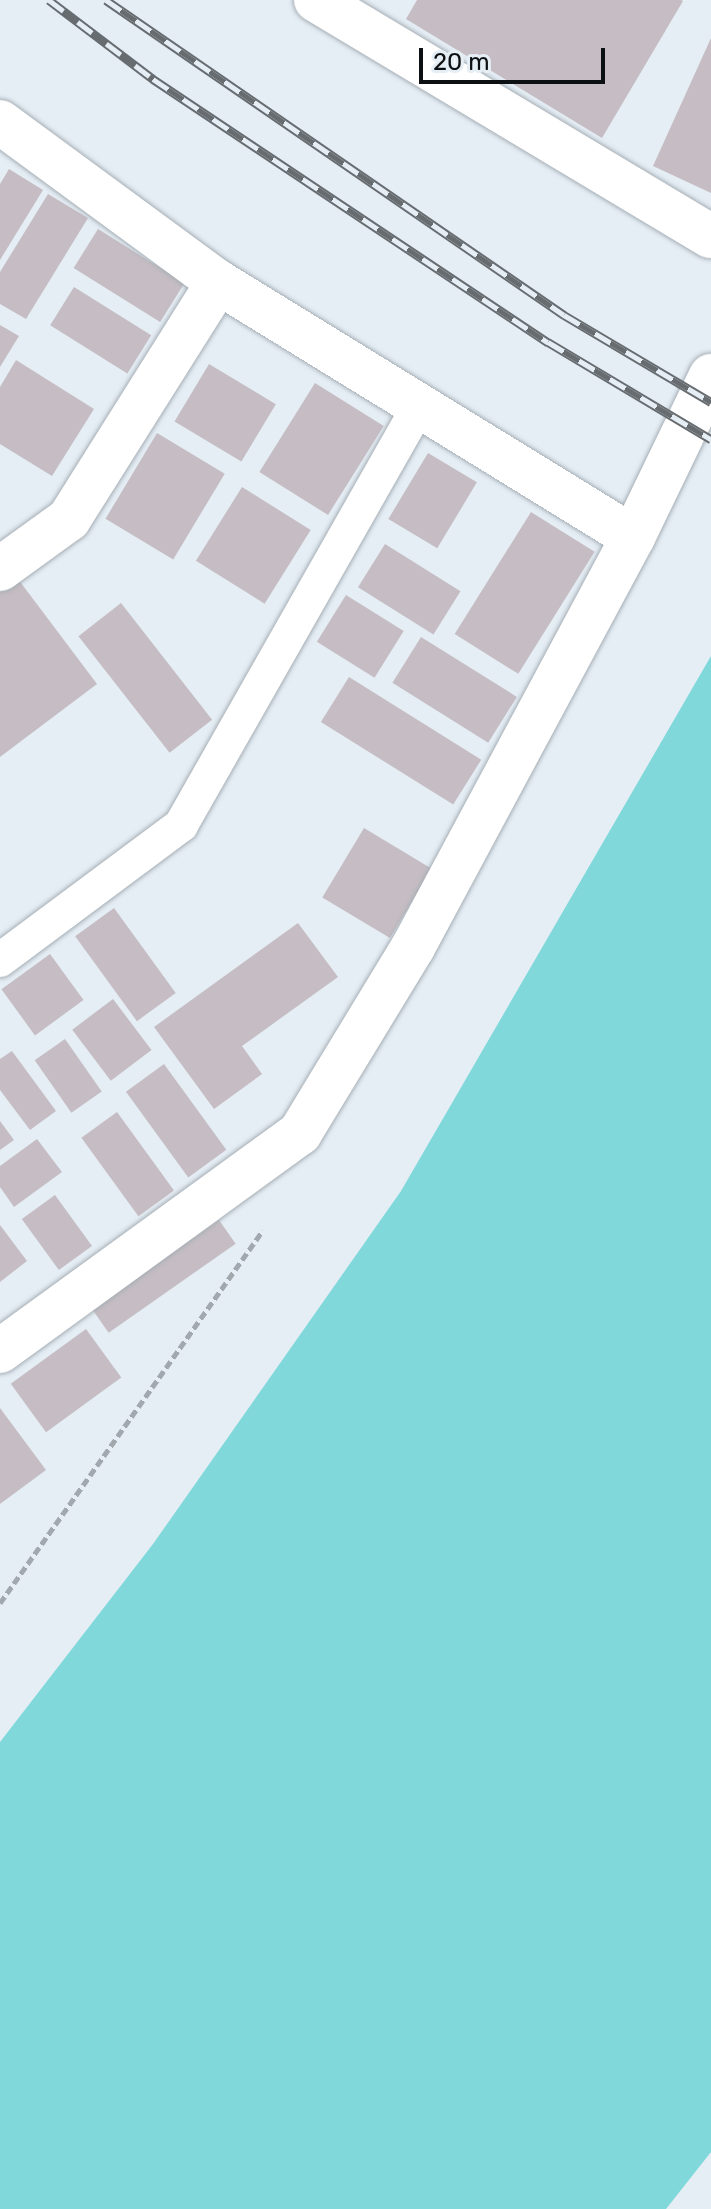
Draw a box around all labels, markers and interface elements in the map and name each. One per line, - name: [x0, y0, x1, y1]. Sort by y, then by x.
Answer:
- scale bar: [423, 32, 609, 82]
- text: 20 m: [433, 48, 490, 76]

